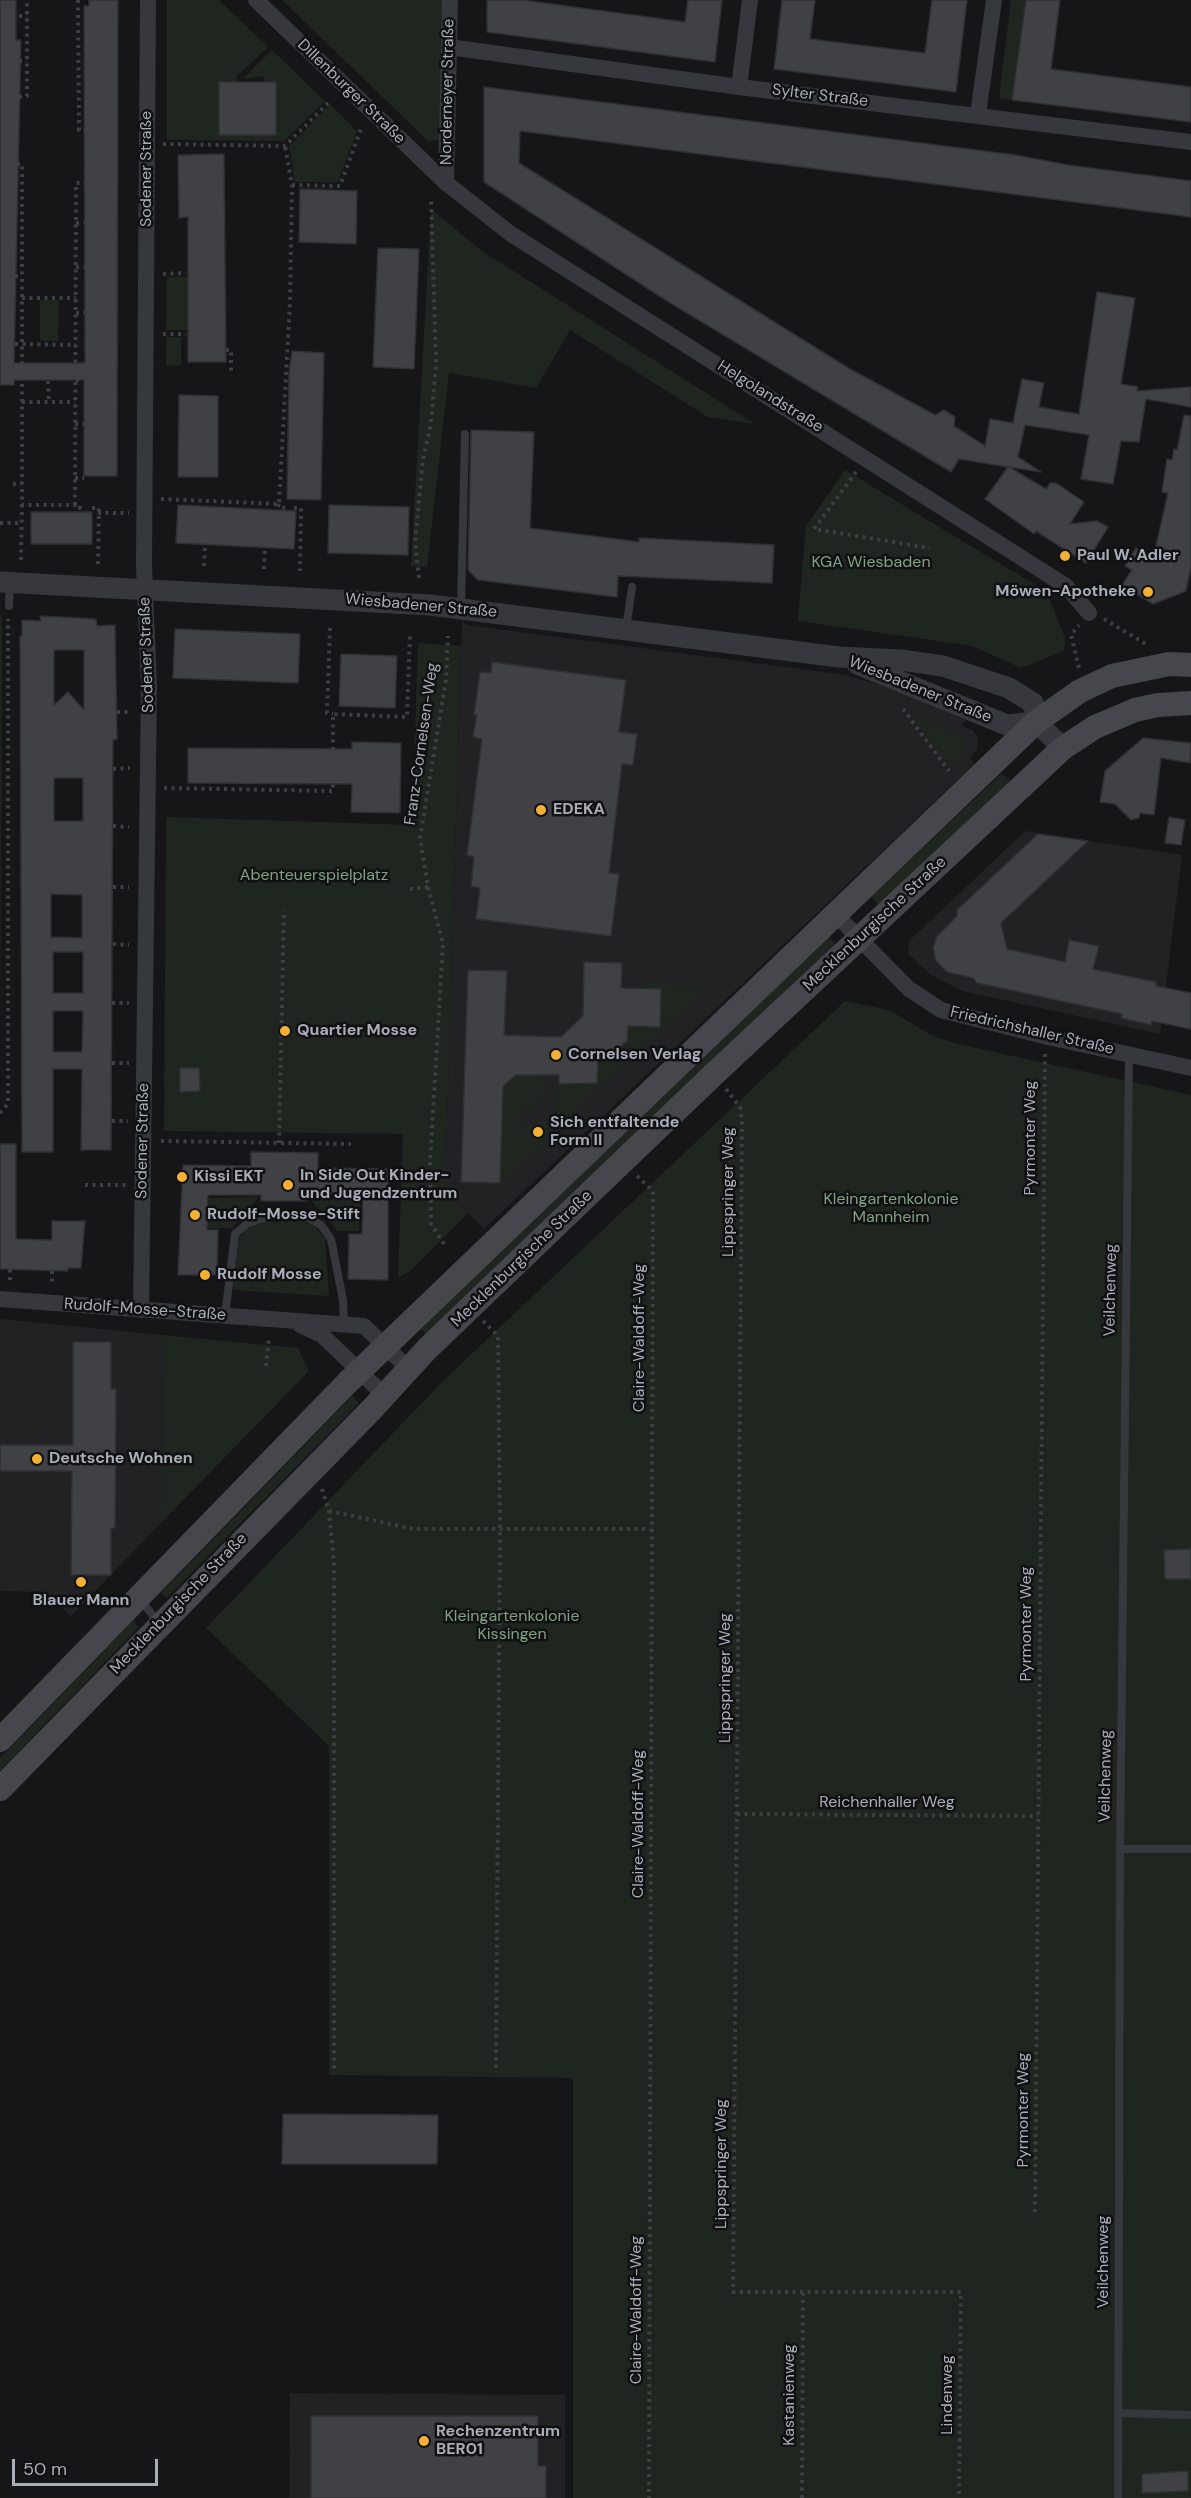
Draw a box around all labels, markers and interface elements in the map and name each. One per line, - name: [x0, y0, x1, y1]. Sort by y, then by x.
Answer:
- street label: Norderneyer Straße: [437, 19, 459, 165]
- street label: Dillenburger Straße: [293, 36, 409, 148]
- street label: Sylter Straße: [771, 81, 869, 111]
- street label: Sodener Straße: [137, 111, 157, 227]
- street label: Helgolandstraße: [714, 357, 826, 437]
- place label: Paul W. Adler: [1077, 546, 1178, 566]
- marker: Paul W. Adler: [1058, 549, 1072, 563]
- park label: KGA Wiesbaden: [811, 553, 931, 573]
- place label: Möwen-Apotheke: [995, 582, 1136, 602]
- marker: Möwen-Apotheke: [1141, 585, 1155, 599]
- street label: Wiesbadener Straße: [344, 590, 498, 622]
- street label: Sodener Straße: [135, 597, 159, 713]
- street label: Wiesbadener Straße: [846, 653, 994, 727]
- street label: Franz-Cornelsen-Weg: [401, 661, 443, 827]
- place label: EDEKA: [553, 800, 605, 820]
- marker: EDEKA: [534, 803, 548, 817]
- street label: Mecklenburgische Straße: [799, 853, 951, 995]
- park label: Abenteuerspielplatz: [240, 866, 388, 886]
- street label: Friedrichshaller Straße: [948, 1003, 1116, 1059]
- place label: Quartier Mosse: [297, 1021, 417, 1041]
- marker: Quartier Mosse: [278, 1024, 292, 1038]
- place label: Cornelsen Verlag: [568, 1045, 701, 1065]
- marker: Cornelsen Verlag: [549, 1048, 563, 1062]
- street label: Pyrmonter Weg: [1021, 1081, 1041, 1195]
- street label: Sodener Straße: [132, 1083, 154, 1199]
- place label: Sich entfaltende Form II: [550, 1113, 679, 1151]
- marker: Sich entfaltende Form II: [531, 1125, 545, 1139]
- street label: Lippspringer Weg: [719, 1127, 739, 1257]
- place label: In Side Out Kinder- und Jugendzentrum: [300, 1166, 457, 1204]
- place label: Kissi EKT: [194, 1167, 263, 1187]
- marker: Kissi EKT: [175, 1170, 189, 1184]
- marker: In Side Out Kinder- und Jugendzentrum: [281, 1178, 295, 1192]
- street label: Mecklenburgische Straße: [447, 1187, 597, 1331]
- park label: Kleingartenkolonie Mannheim: [823, 1190, 959, 1228]
- place label: Rudolf-Mosse-Stift: [207, 1205, 360, 1225]
- marker: Rudolf-Mosse-Stift: [188, 1208, 202, 1222]
- street label: Veilchenweg: [1101, 1244, 1121, 1336]
- street label: Claire-Waldoff-Weg: [630, 1264, 650, 1412]
- place label: Rudolf Mosse: [217, 1265, 322, 1285]
- marker: Rudolf Mosse: [198, 1268, 212, 1282]
- street label: Rudolf-Mosse-Straße: [63, 1295, 227, 1325]
- place label: Deutsche Wohnen: [49, 1449, 193, 1469]
- marker: Deutsche Wohnen: [30, 1452, 44, 1466]
- street label: Mecklenburgische Straße: [107, 1529, 251, 1679]
- street label: Pyrmonter Weg: [1017, 1567, 1037, 1681]
- marker: Blauer Mann: [74, 1575, 88, 1589]
- place label: Blauer Mann: [33, 1591, 129, 1611]
- park label: Kleingartenkolonie Kissingen: [444, 1607, 580, 1645]
- street label: Lippspringer Weg: [716, 1613, 736, 1743]
- street label: Veilchenweg: [1096, 1730, 1116, 1822]
- street label: Claire-Waldoff-Weg: [629, 1750, 649, 1898]
- street label: Reichenhaller Weg: [819, 1793, 955, 1813]
- street label: Pyrmonter Weg: [1014, 2053, 1034, 2167]
- street label: Lippspringer Weg: [712, 2099, 732, 2229]
- street label: Veilchenweg: [1094, 2216, 1114, 2308]
- street label: Claire-Waldoff-Weg: [627, 2236, 647, 2384]
- street label: Kastanienweg: [780, 2344, 800, 2446]
- street label: Lindenweg: [938, 2355, 958, 2435]
- place label: Rechenzentrum BER01: [436, 2422, 560, 2460]
- marker: Rechenzentrum BER01: [417, 2434, 431, 2448]
- scale bar: [15, 2447, 160, 2485]
- text: 50 m: [23, 2457, 67, 2481]

